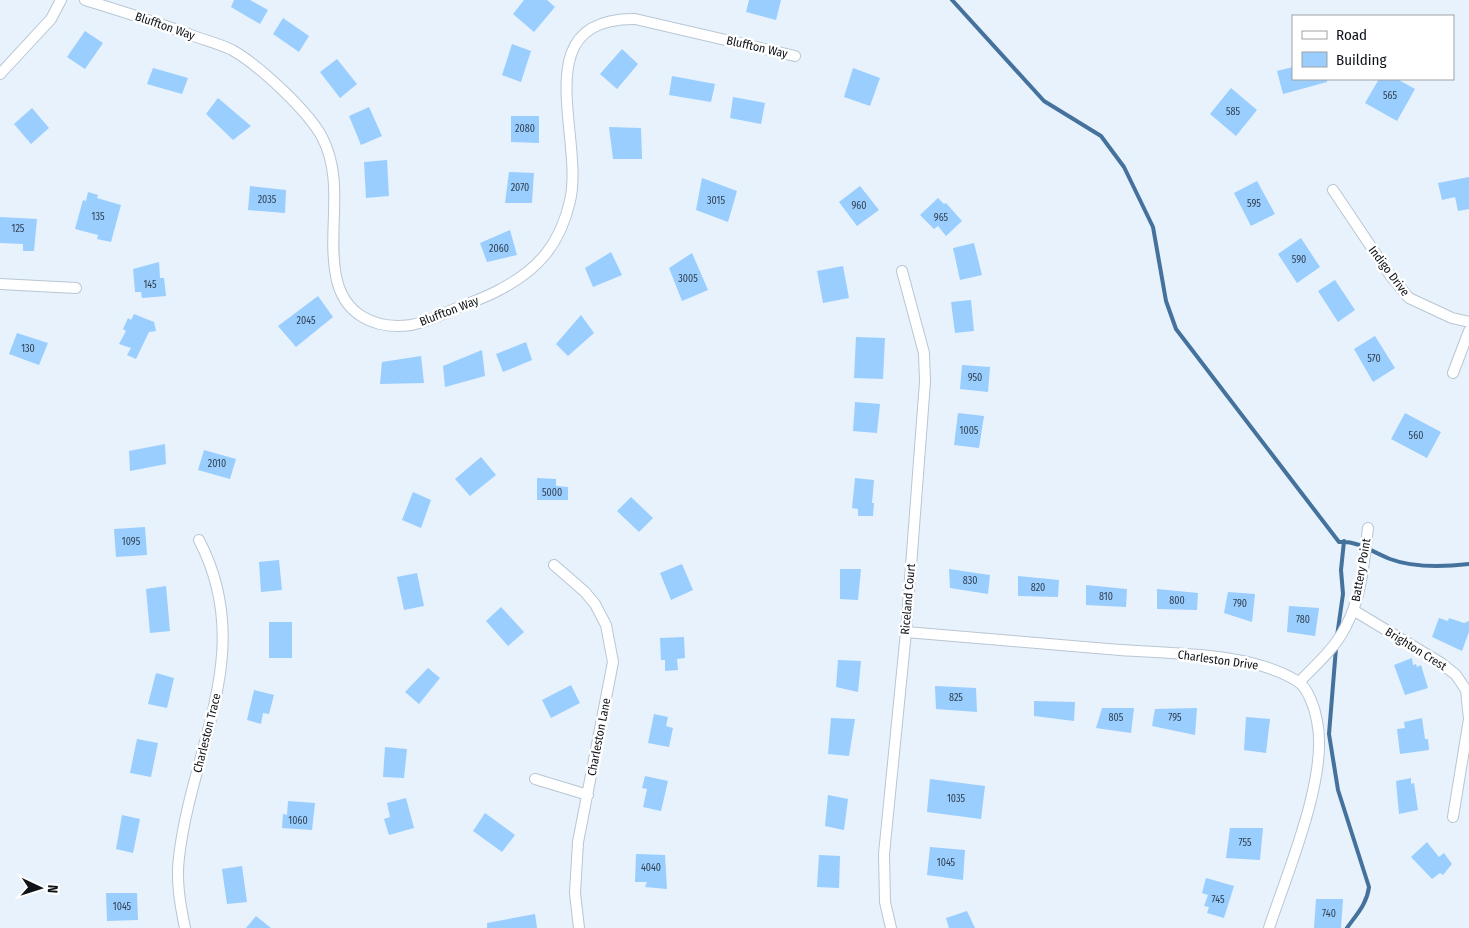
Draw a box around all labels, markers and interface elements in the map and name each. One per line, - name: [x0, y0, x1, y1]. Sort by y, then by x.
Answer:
- street label: Bluffton Way: [133, 9, 197, 43]
- legend: [1292, 15, 1454, 80]
- text: Road: [1336, 26, 1367, 44]
- street label: Bluffton Way: [725, 33, 790, 61]
- text: Building: [1336, 51, 1387, 69]
- house number: 565: [1383, 90, 1397, 102]
- house number: 585: [1226, 106, 1240, 118]
- house number: 2080: [515, 123, 535, 135]
- house number: 2070: [511, 182, 529, 194]
- house number: 2035: [258, 194, 277, 206]
- house number: 3015: [707, 195, 725, 207]
- house number: 595: [1247, 198, 1261, 210]
- house number: 960: [851, 200, 867, 212]
- house number: 135: [92, 211, 105, 223]
- house number: 965: [934, 212, 949, 224]
- house number: 125: [12, 223, 25, 235]
- house number: 2060: [489, 243, 509, 255]
- street label: Indigo Drive: [1366, 243, 1412, 299]
- house number: 590: [1292, 254, 1306, 266]
- house number: 3005: [678, 273, 698, 285]
- house number: 145: [143, 279, 157, 291]
- street label: Bluffton Way: [417, 293, 481, 329]
- house number: 2045: [297, 315, 316, 327]
- house number: 130: [21, 343, 35, 355]
- house number: 570: [1367, 353, 1381, 365]
- house number: 950: [968, 372, 982, 384]
- house number: 1005: [960, 425, 979, 437]
- house number: 560: [1409, 430, 1423, 442]
- house number: 2010: [208, 458, 226, 470]
- house number: 5000: [542, 487, 562, 499]
- house number: 1095: [122, 536, 141, 548]
- street label: Battery Point: [1349, 537, 1373, 603]
- street label: Riceland Court: [898, 563, 918, 635]
- house number: 830: [963, 575, 977, 587]
- house number: 820: [1031, 582, 1045, 594]
- house number: 810: [1099, 591, 1113, 603]
- house number: 800: [1169, 595, 1185, 607]
- house number: 790: [1233, 598, 1247, 610]
- house number: 780: [1296, 614, 1310, 626]
- street label: Brighton Crest: [1383, 625, 1449, 673]
- street label: Charleston Drive: [1177, 647, 1259, 673]
- street label: Charleston Trace: [190, 692, 224, 774]
- house number: 825: [949, 692, 963, 704]
- street label: Charleston Lane: [585, 697, 613, 777]
- house number: 805: [1109, 712, 1124, 724]
- house number: 795: [1168, 712, 1182, 724]
- house number: 1035: [947, 793, 965, 805]
- house number: 1060: [288, 815, 308, 827]
- house number: 755: [1238, 837, 1252, 849]
- house number: 1045: [937, 857, 956, 869]
- house number: 4040: [641, 862, 661, 874]
- north arrow: [15, 863, 65, 913]
- text: N: [44, 884, 61, 894]
- house number: 745: [1211, 894, 1225, 906]
- house number: 1045: [113, 901, 132, 913]
- house number: 740: [1322, 908, 1336, 920]

